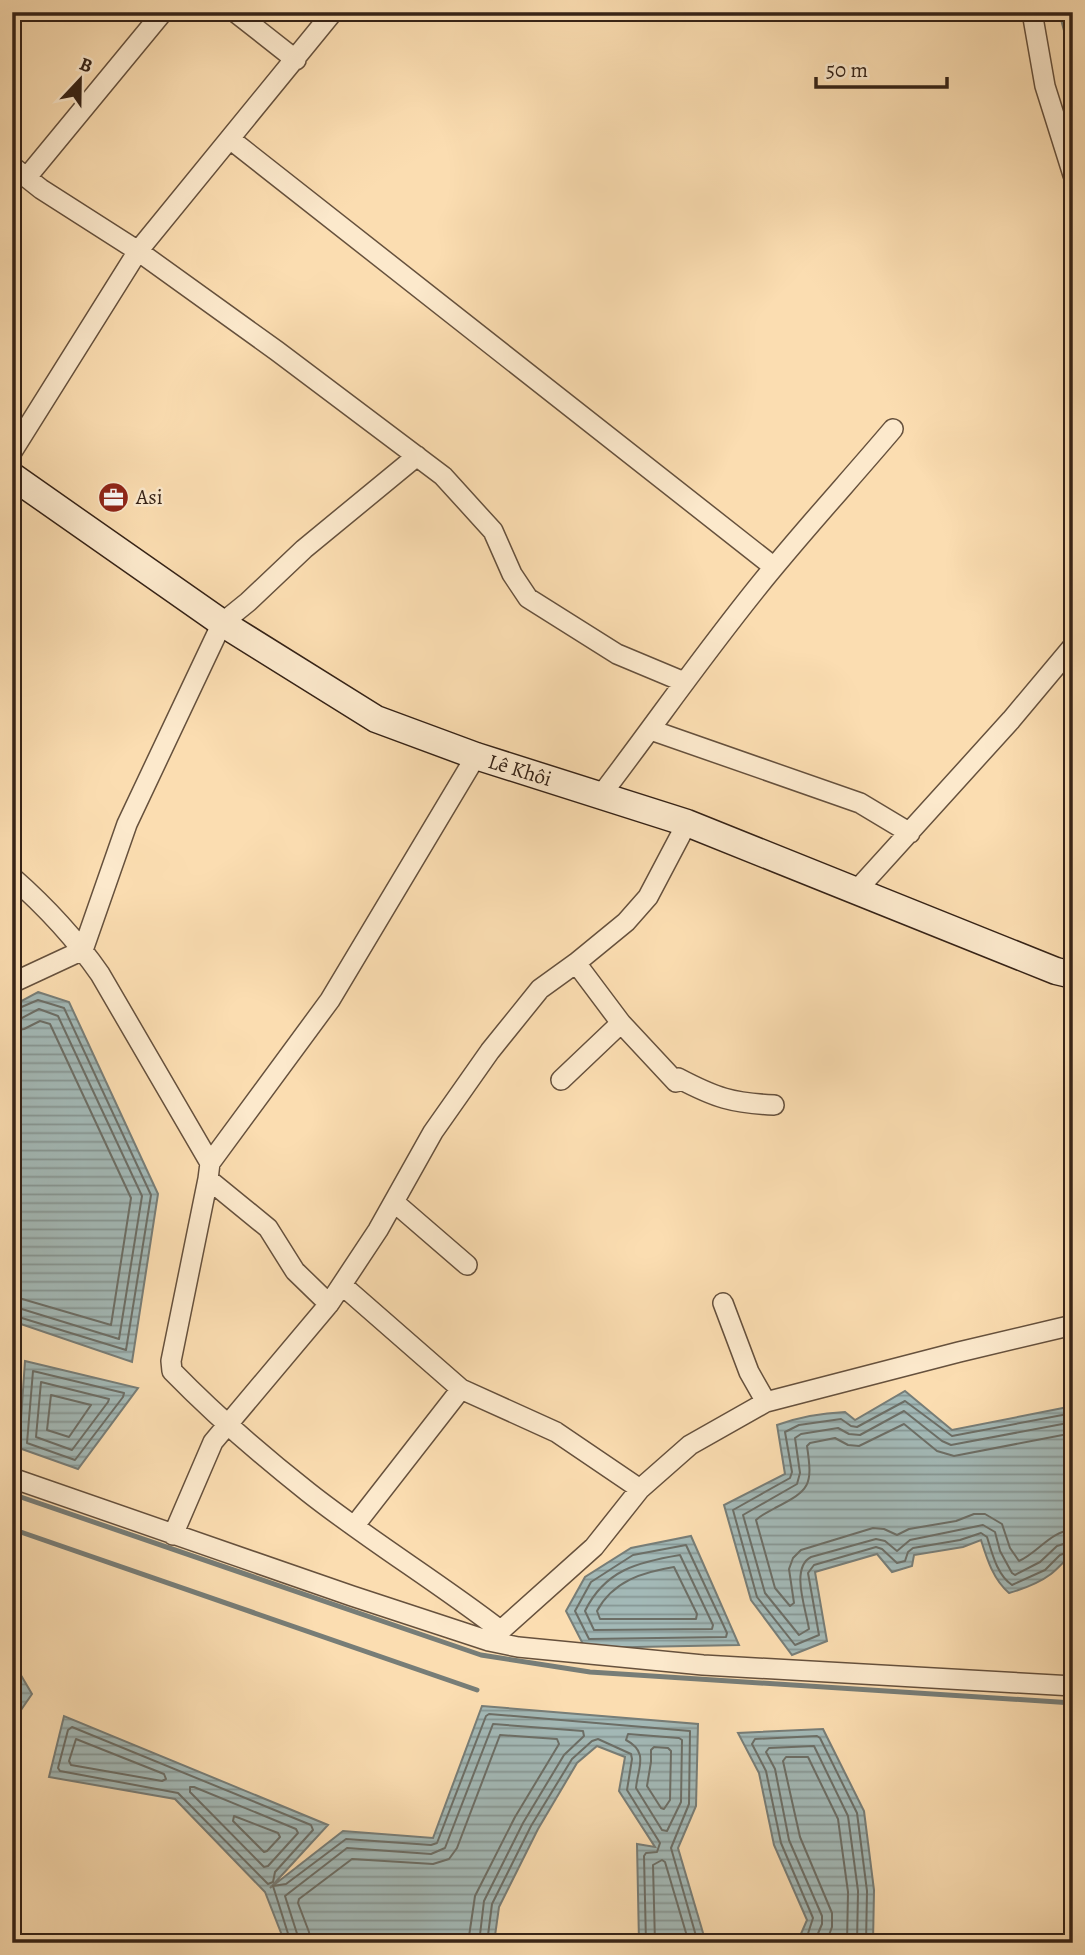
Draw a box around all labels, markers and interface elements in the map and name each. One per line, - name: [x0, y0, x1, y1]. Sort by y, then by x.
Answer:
- north arrow: [46, 46, 116, 116]
- scale bar: [816, 46, 947, 90]
- text: B: [76, 51, 96, 79]
- text: 50 m: [826, 56, 868, 84]
- office icon: Asi: [96, 480, 130, 514]
- place label: Asi: [135, 483, 163, 511]
- street label: Lê Khôi: [485, 747, 555, 793]

